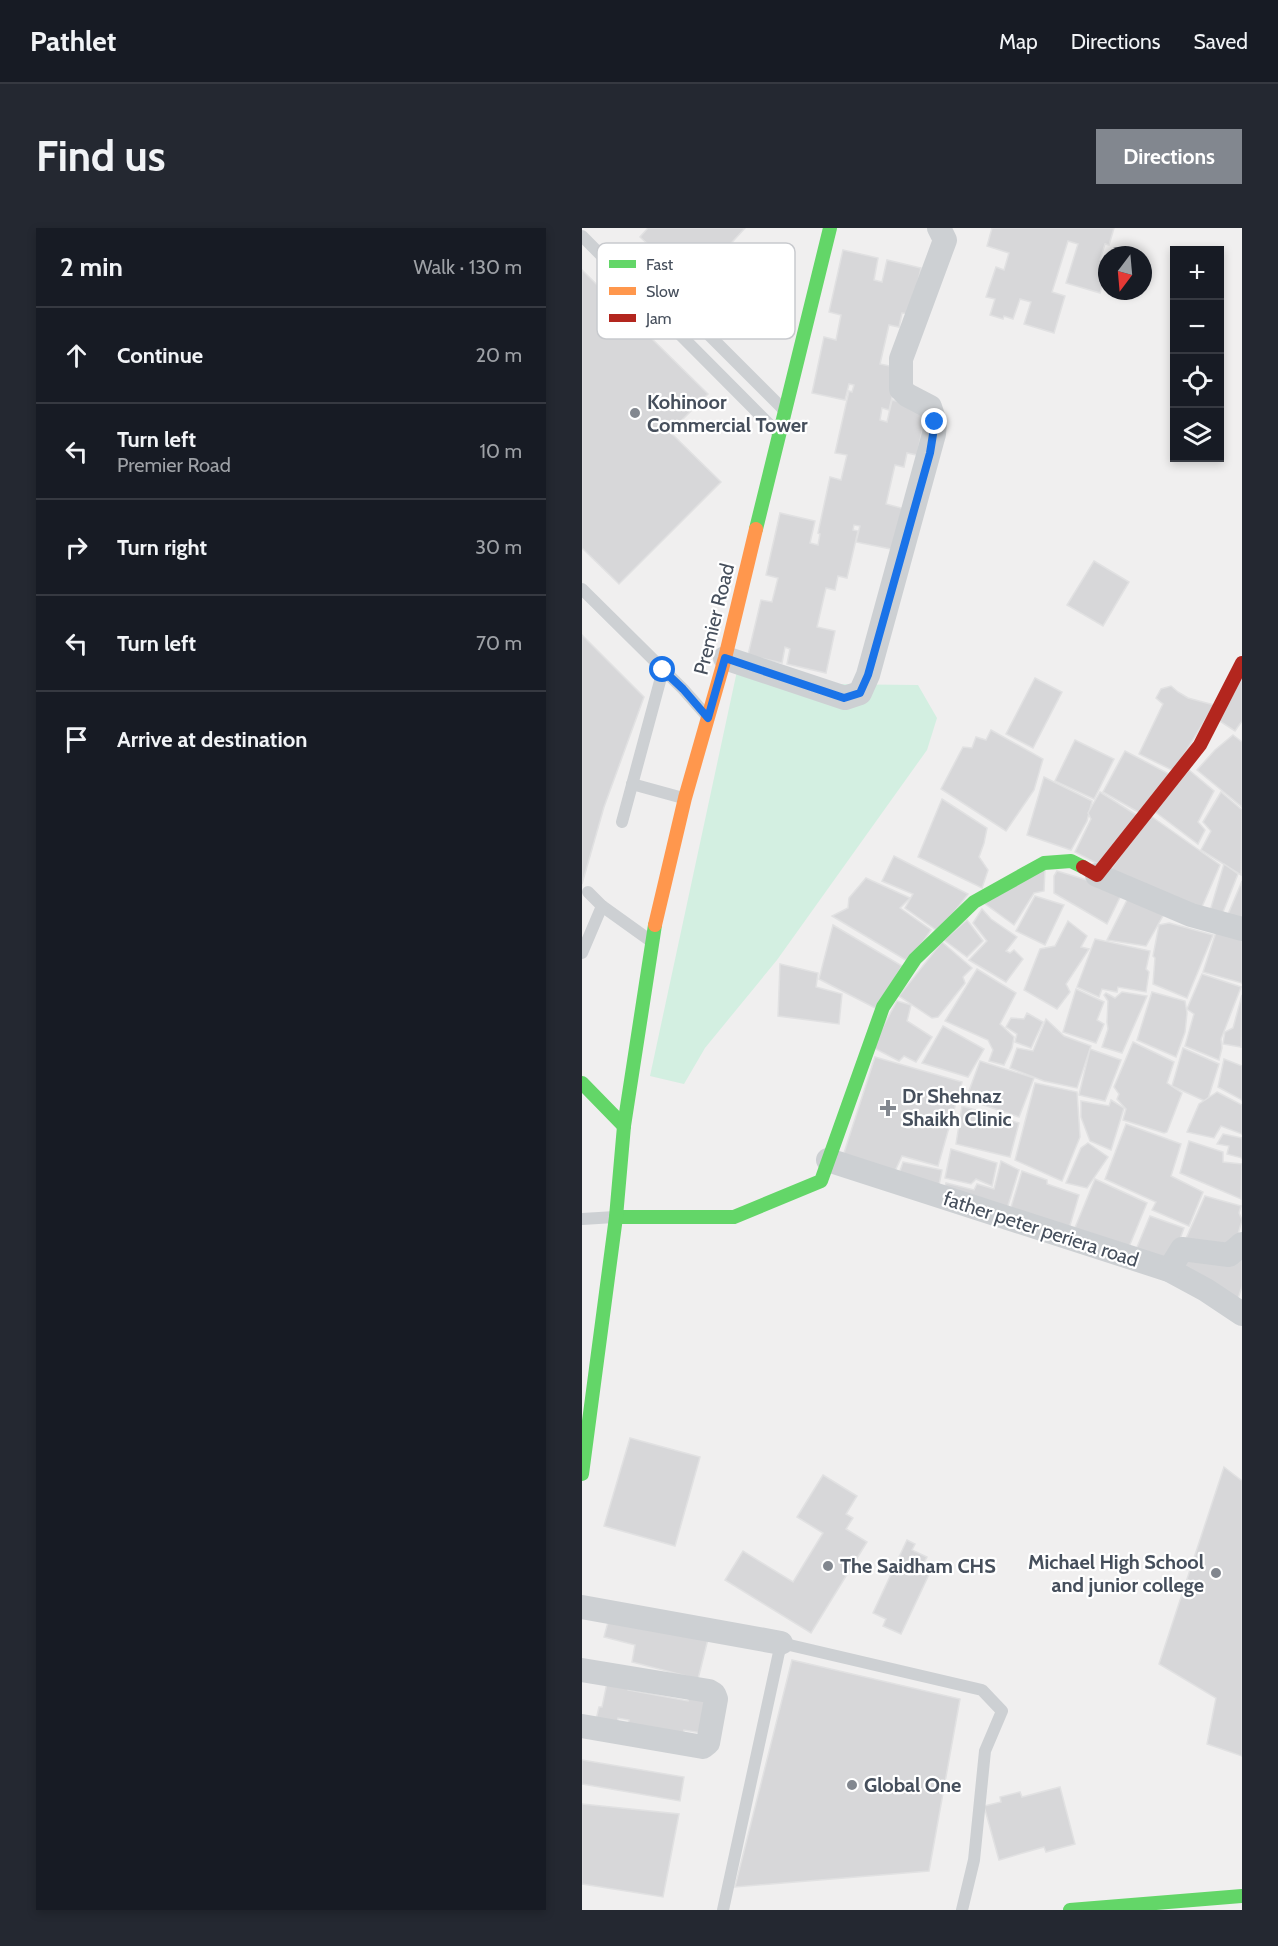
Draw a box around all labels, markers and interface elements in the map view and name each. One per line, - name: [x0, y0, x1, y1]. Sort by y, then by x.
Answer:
- text: Pathlet: [30, 24, 116, 58]
- text: Map: [999, 29, 1038, 54]
- text: Directions: [1071, 29, 1160, 54]
- text: Saved: [1193, 29, 1248, 54]
- button: Directions: [1096, 129, 1242, 184]
- text: Find us: [36, 130, 165, 182]
- legend: [597, 243, 795, 339]
- north arrow: [1098, 246, 1152, 300]
- map controls: [1170, 246, 1224, 462]
- button: +: [1170, 246, 1224, 300]
- text: 2 min: [60, 251, 123, 283]
- text: Walk · 130 m: [414, 255, 522, 279]
- text: Fast: [646, 255, 674, 274]
- text: Slow: [646, 282, 680, 301]
- button: −: [1170, 300, 1224, 354]
- text: Jam: [645, 309, 672, 328]
- icon: ahead: [60, 339, 93, 372]
- text: Continue: [117, 342, 203, 369]
- text: 20 m: [476, 343, 522, 367]
- button: locate: [1170, 354, 1224, 408]
- place label: Kohinoor Commercial Tower: [647, 390, 808, 437]
- marker: Kohinoor Commercial Tower: [628, 406, 642, 420]
- route end: [921, 408, 947, 434]
- button: layers: [1170, 408, 1224, 462]
- text: Turn left: [117, 426, 196, 453]
- icon: left: [60, 435, 93, 468]
- text: 10 m: [479, 439, 522, 463]
- text: Premier Road: [117, 453, 231, 477]
- icon: right: [60, 531, 93, 564]
- text: Turn right: [117, 534, 207, 561]
- text: 30 m: [475, 535, 522, 559]
- street label: Premier Road: [689, 561, 739, 677]
- icon: left: [60, 627, 93, 660]
- text: Turn left: [117, 630, 196, 657]
- text: 70 m: [476, 631, 522, 655]
- route start: [649, 656, 675, 682]
- icon: arrive: [60, 723, 93, 756]
- text: Arrive at destination: [117, 726, 307, 753]
- place label: Dr Shehnaz Shaikh Clinic: [902, 1084, 1012, 1131]
- marker: Dr Shehnaz Shaikh Clinic: [879, 1099, 897, 1117]
- street label: father peter periera road: [940, 1186, 1142, 1272]
- place label: Michael High School and junior college: [1028, 1550, 1204, 1597]
- place label: The Saidham CHS: [840, 1554, 996, 1578]
- marker: The Saidham CHS: [821, 1559, 835, 1573]
- marker: Michael High School and junior college: [1209, 1566, 1223, 1580]
- place label: Global One: [864, 1773, 961, 1797]
- marker: Global One: [845, 1778, 859, 1792]

